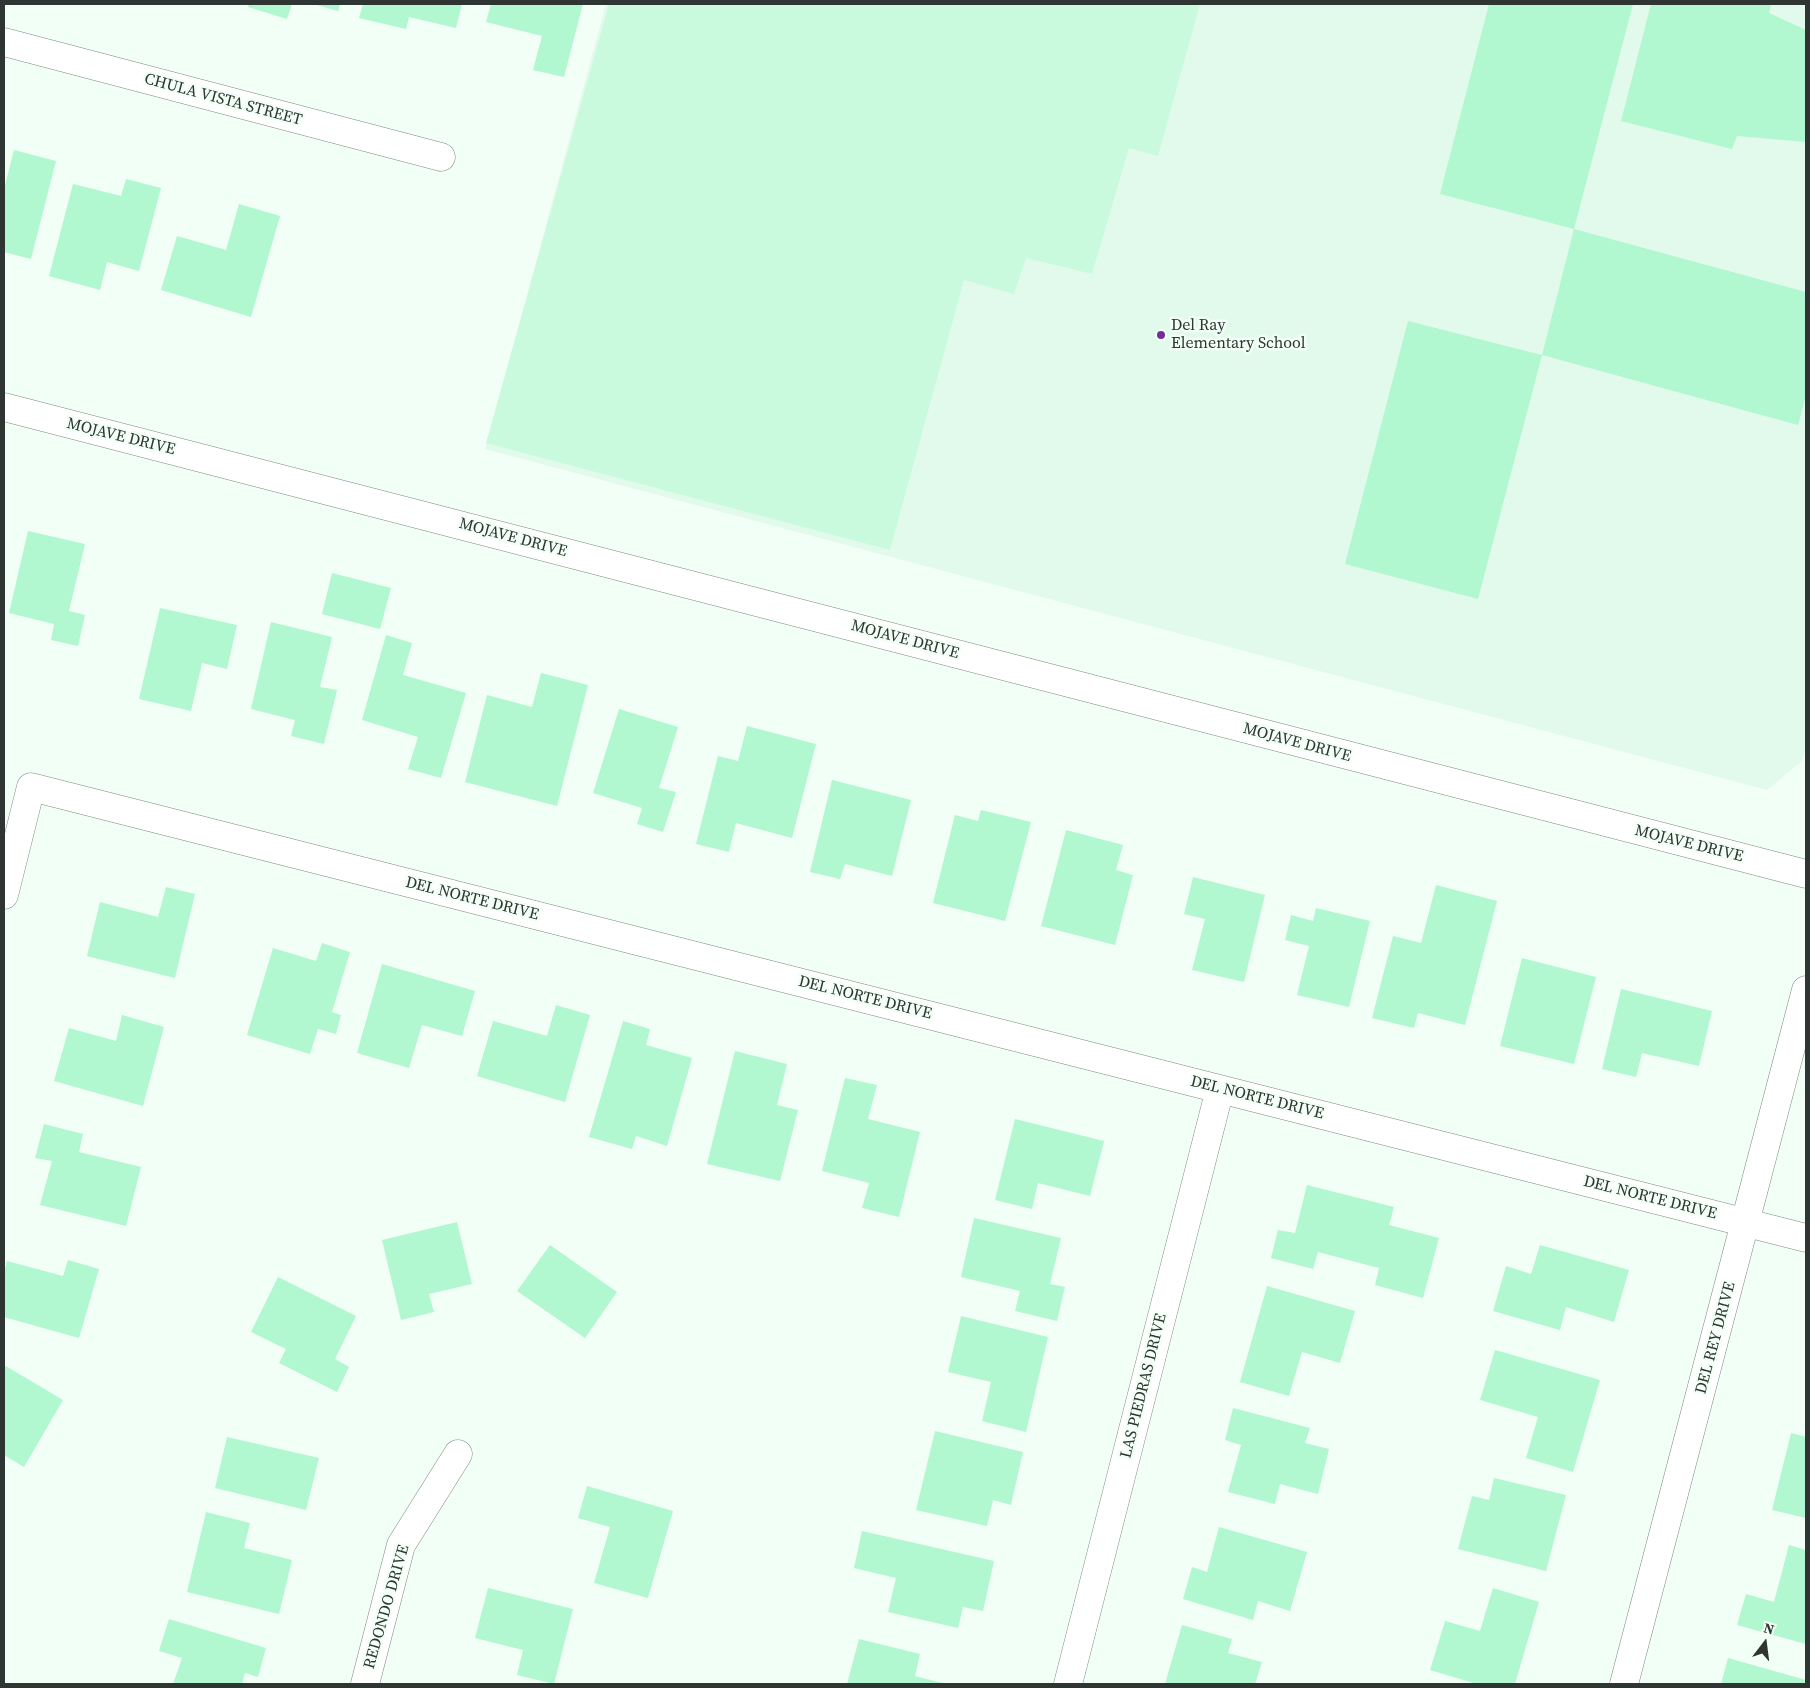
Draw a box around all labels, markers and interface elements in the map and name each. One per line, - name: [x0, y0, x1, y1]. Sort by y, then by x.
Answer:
- street label: CHULA VISTA STREET: [142, 70, 304, 130]
- place label: Del Ray Elementary School: [1171, 316, 1305, 354]
- marker: Del Ray Elementary School: [1155, 329, 1167, 341]
- street label: MOJAVE DRIVE: [65, 414, 177, 460]
- street label: MOJAVE DRIVE: [457, 514, 569, 562]
- street label: MOJAVE DRIVE: [849, 616, 961, 664]
- street label: MOJAVE DRIVE: [1241, 719, 1353, 767]
- street label: MOJAVE DRIVE: [1633, 821, 1745, 867]
- street label: DEL NORTE DRIVE: [403, 873, 541, 925]
- street label: DEL NORTE DRIVE: [796, 972, 934, 1024]
- street label: DEL NORTE DRIVE: [1188, 1072, 1326, 1124]
- street label: DEL NORTE DRIVE: [1581, 1172, 1719, 1224]
- street label: DEL REY DRIVE: [1692, 1280, 1740, 1396]
- street label: LAS PIEDRAS DRIVE: [1117, 1312, 1171, 1460]
- street label: REDONDO DRIVE: [360, 1543, 414, 1671]
- north arrow: [1740, 1618, 1790, 1668]
- text: N: [1761, 1618, 1776, 1639]

